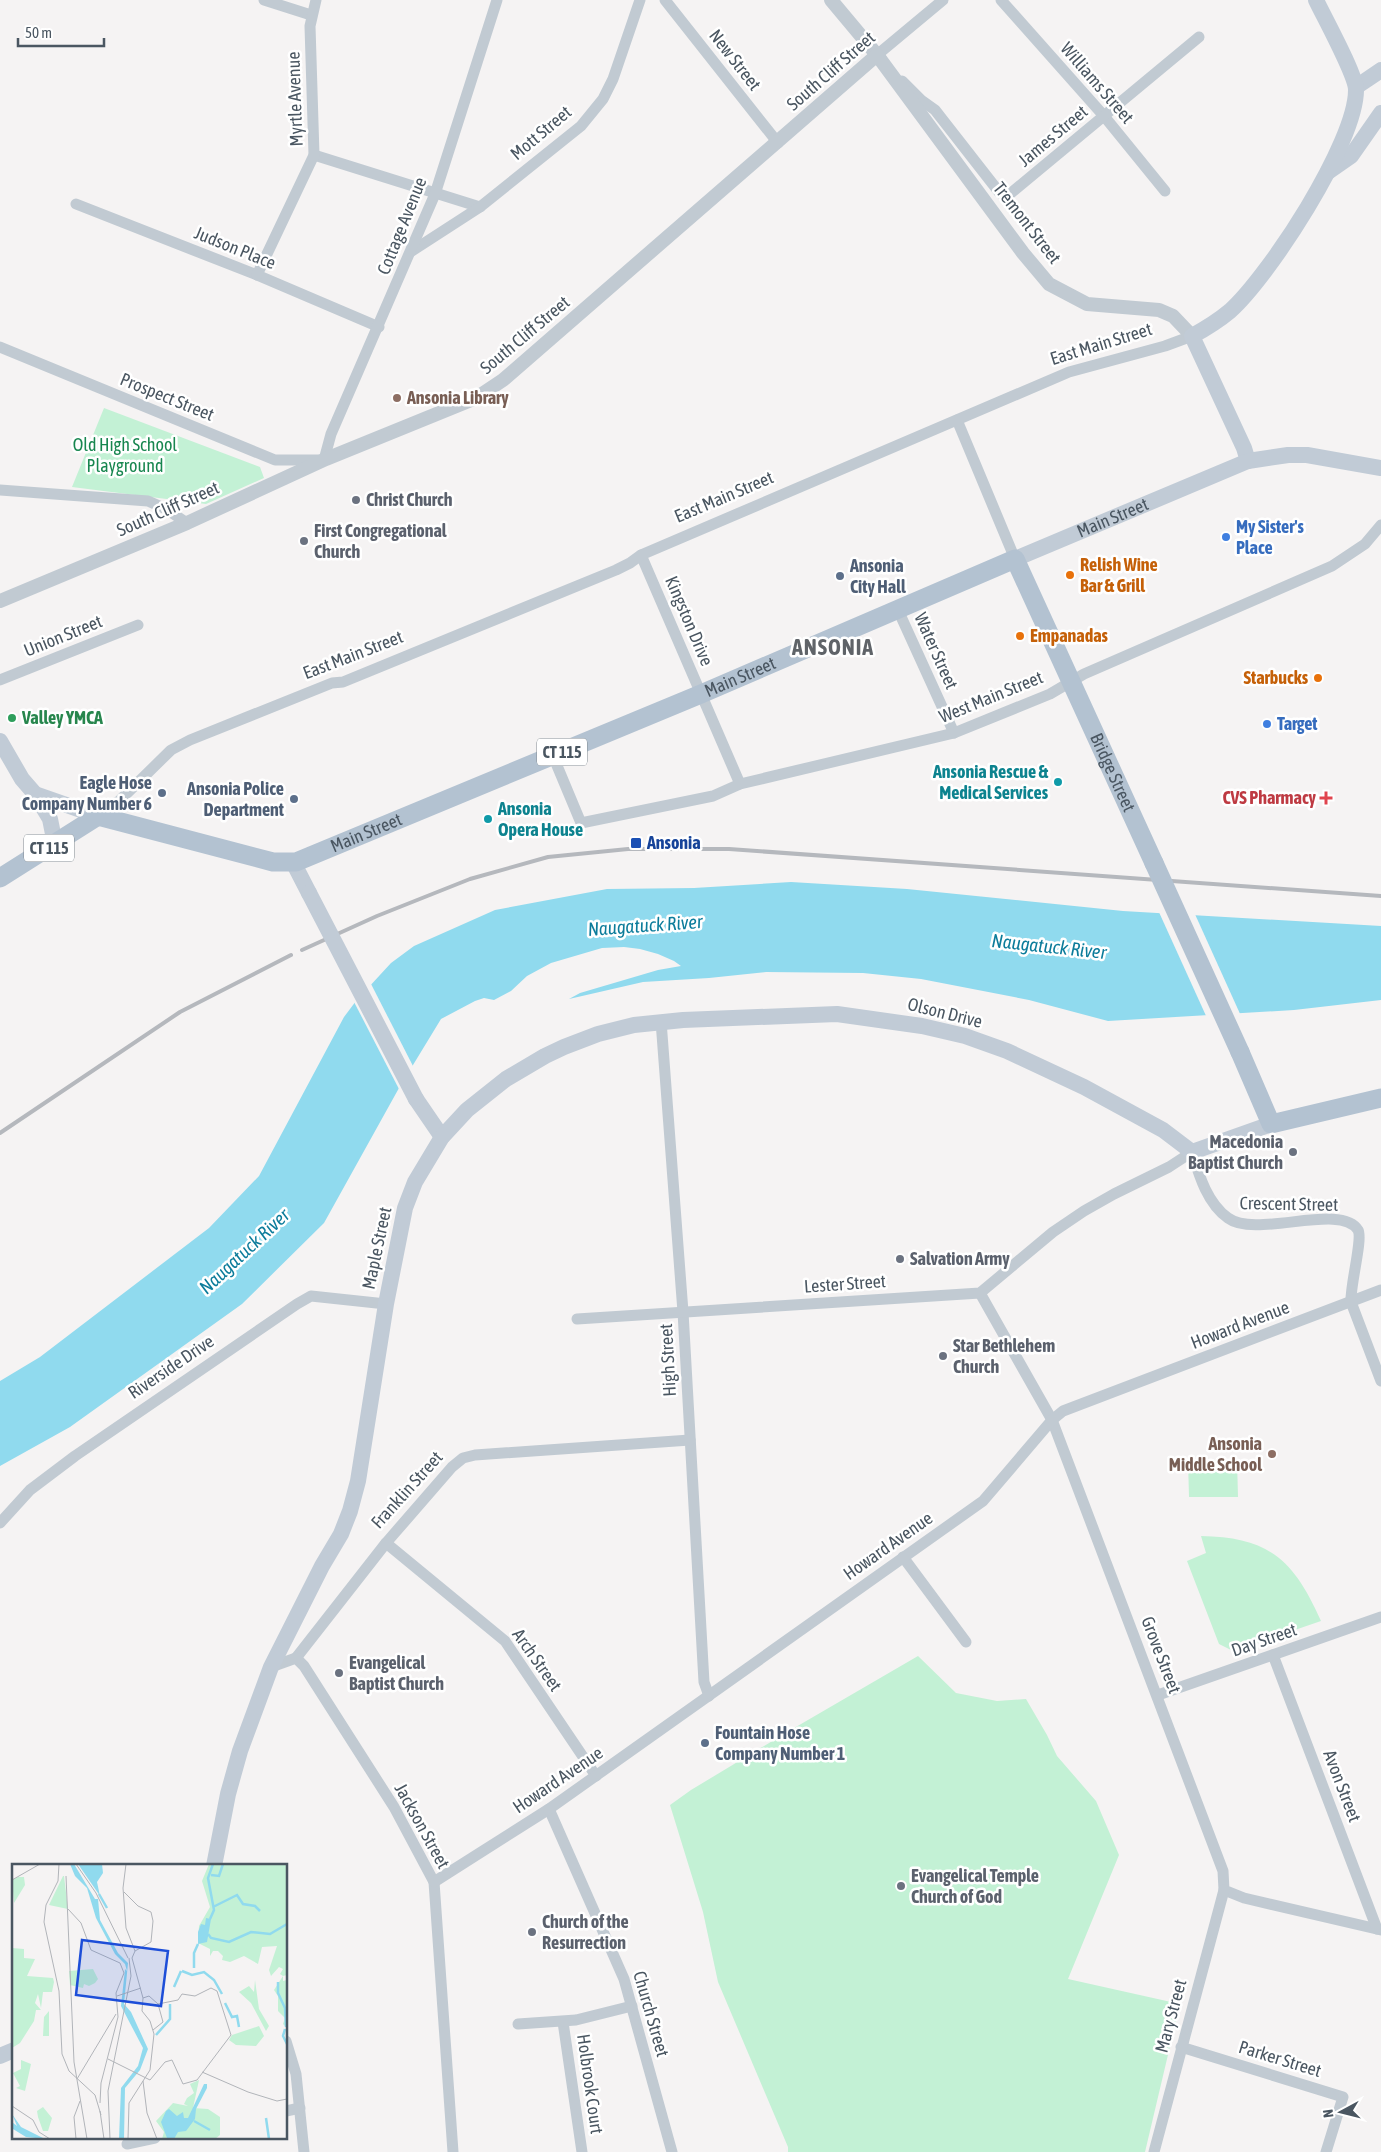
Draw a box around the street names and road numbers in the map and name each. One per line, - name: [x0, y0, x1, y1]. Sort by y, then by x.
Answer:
- street label: New Street: [705, 25, 766, 94]
- street label: South Cliff Street: [782, 27, 879, 115]
- street label: Williams Street: [1056, 38, 1138, 127]
- street label: Myrtle Avenue: [282, 51, 307, 147]
- street label: Mott Street: [506, 101, 575, 164]
- street label: James Street: [1014, 101, 1091, 171]
- street label: Cottage Avenue: [372, 174, 431, 278]
- street label: Tremont Street: [989, 178, 1066, 268]
- street label: Judson Place: [191, 222, 279, 273]
- street label: South Cliff Street: [476, 291, 573, 378]
- street label: East Main Street: [1047, 318, 1154, 369]
- street label: Prospect Street: [117, 368, 217, 425]
- street label: East Main Street: [671, 466, 776, 527]
- street label: South Cliff Street: [113, 477, 222, 540]
- street label: Main Street: [1074, 493, 1151, 542]
- street label: Kingston Drive: [661, 573, 718, 669]
- street label: Water Street: [910, 609, 963, 692]
- street label: Union Street: [21, 610, 105, 661]
- street label: East Main Street: [300, 626, 406, 683]
- street label: Main Street: [701, 652, 779, 701]
- street label: West Main Street: [936, 666, 1046, 727]
- street label: Bridge Street: [1086, 730, 1140, 815]
- road number: CT 115: [537, 739, 587, 766]
- street label: Main Street: [327, 808, 405, 857]
- road number: CT 115: [24, 834, 74, 861]
- street label: Olson Drive: [906, 993, 985, 1032]
- street label: Crescent Street: [1240, 1192, 1339, 1215]
- street label: Maple Street: [358, 1205, 395, 1291]
- street label: Lester Street: [803, 1270, 887, 1297]
- street label: Howard Avenue: [1188, 1296, 1292, 1353]
- street label: High Street: [655, 1323, 680, 1397]
- street label: Riverside Drive: [124, 1330, 217, 1403]
- street label: Franklin Street: [367, 1447, 447, 1533]
- street label: Howard Avenue: [839, 1507, 936, 1584]
- street label: Grove Street: [1137, 1613, 1186, 1696]
- street label: Day Street: [1228, 1619, 1299, 1660]
- street label: Arch Street: [508, 1624, 567, 1695]
- street label: Howard Avenue: [509, 1742, 607, 1817]
- street label: Avon Street: [1319, 1747, 1366, 1825]
- street label: Jackson Street: [390, 1779, 454, 1872]
- street label: Church Street: [629, 1969, 674, 2059]
- street label: Mary Street: [1151, 1977, 1190, 2055]
- street label: Holbrook Court: [573, 2033, 608, 2135]
- street label: Parker Street: [1236, 2036, 1324, 2081]

